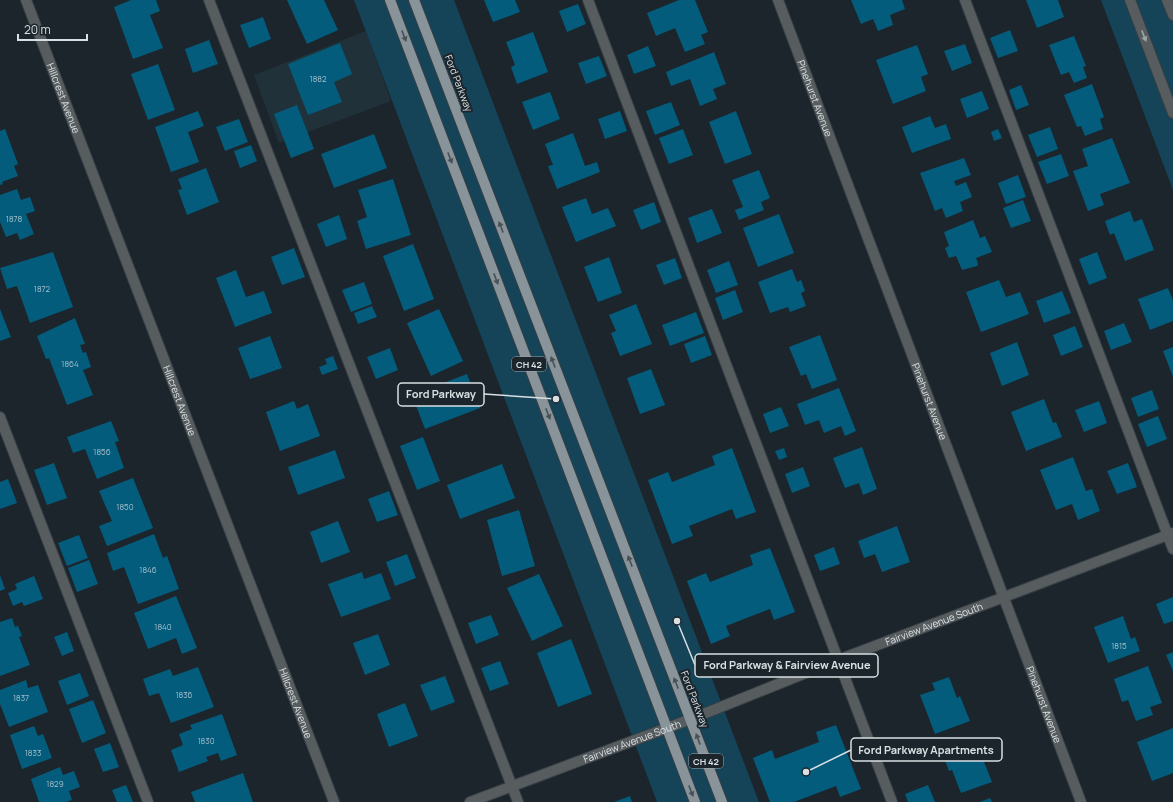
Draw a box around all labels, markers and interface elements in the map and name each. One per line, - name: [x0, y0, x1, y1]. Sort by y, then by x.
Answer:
- scale bar: [18, 16, 87, 42]
- text: 20 m: [24, 21, 51, 38]
- one-way arrow: [401, 31, 407, 43]
- one-way arrow: [1142, 31, 1148, 43]
- street label: Ford Parkway: [442, 52, 477, 114]
- street label: Pinehurst Avenue: [794, 58, 836, 139]
- street label: Hillcrest Avenue: [44, 61, 84, 135]
- house number: 1882: [310, 73, 327, 84]
- one-way arrow: [447, 152, 453, 164]
- house number: 1878: [6, 213, 23, 224]
- one-way arrow: [498, 221, 504, 233]
- one-way arrow: [494, 274, 500, 286]
- house number: 1872: [34, 283, 51, 294]
- one-way arrow: [549, 355, 555, 367]
- road number: CH 42: [512, 357, 546, 371]
- house number: 1864: [61, 358, 79, 369]
- street label: Pinehurst Avenue: [909, 361, 951, 442]
- street label: Hillcrest Avenue: [160, 363, 200, 438]
- callout: Ford Parkway: [398, 383, 484, 406]
- text: Ford Parkway: [406, 386, 477, 401]
- one-way arrow: [545, 408, 551, 420]
- house number: 1856: [93, 446, 111, 457]
- house number: 1850: [116, 501, 134, 512]
- one-way arrow: [626, 555, 632, 567]
- house number: 1846: [139, 564, 157, 575]
- street label: Fairview Avenue South: [883, 599, 985, 649]
- house number: 1840: [154, 621, 172, 632]
- house number: 1815: [1111, 640, 1127, 651]
- callout: Ford Parkway & Fairview Avenue: [695, 654, 878, 677]
- text: Ford Parkway & Fairview Avenue: [703, 657, 871, 672]
- street label: Pinehurst Avenue: [1023, 664, 1065, 745]
- street label: Hillcrest Avenue: [276, 666, 316, 740]
- street label: Ford Parkway: [678, 668, 713, 730]
- one-way arrow: [673, 676, 679, 688]
- house number: 1836: [175, 689, 193, 700]
- house number: 1837: [13, 692, 29, 703]
- street label: Fairview Avenue South: [581, 716, 683, 766]
- one-way arrow: [695, 733, 701, 745]
- house number: 1830: [197, 735, 215, 746]
- callout: Ford Parkway Apartments: [851, 738, 1002, 761]
- text: Ford Parkway Apartments: [858, 742, 994, 757]
- house number: 1833: [25, 747, 41, 758]
- road number: CH 42: [689, 754, 723, 768]
- house number: 1829: [46, 778, 64, 789]
- one-way arrow: [688, 785, 694, 797]

